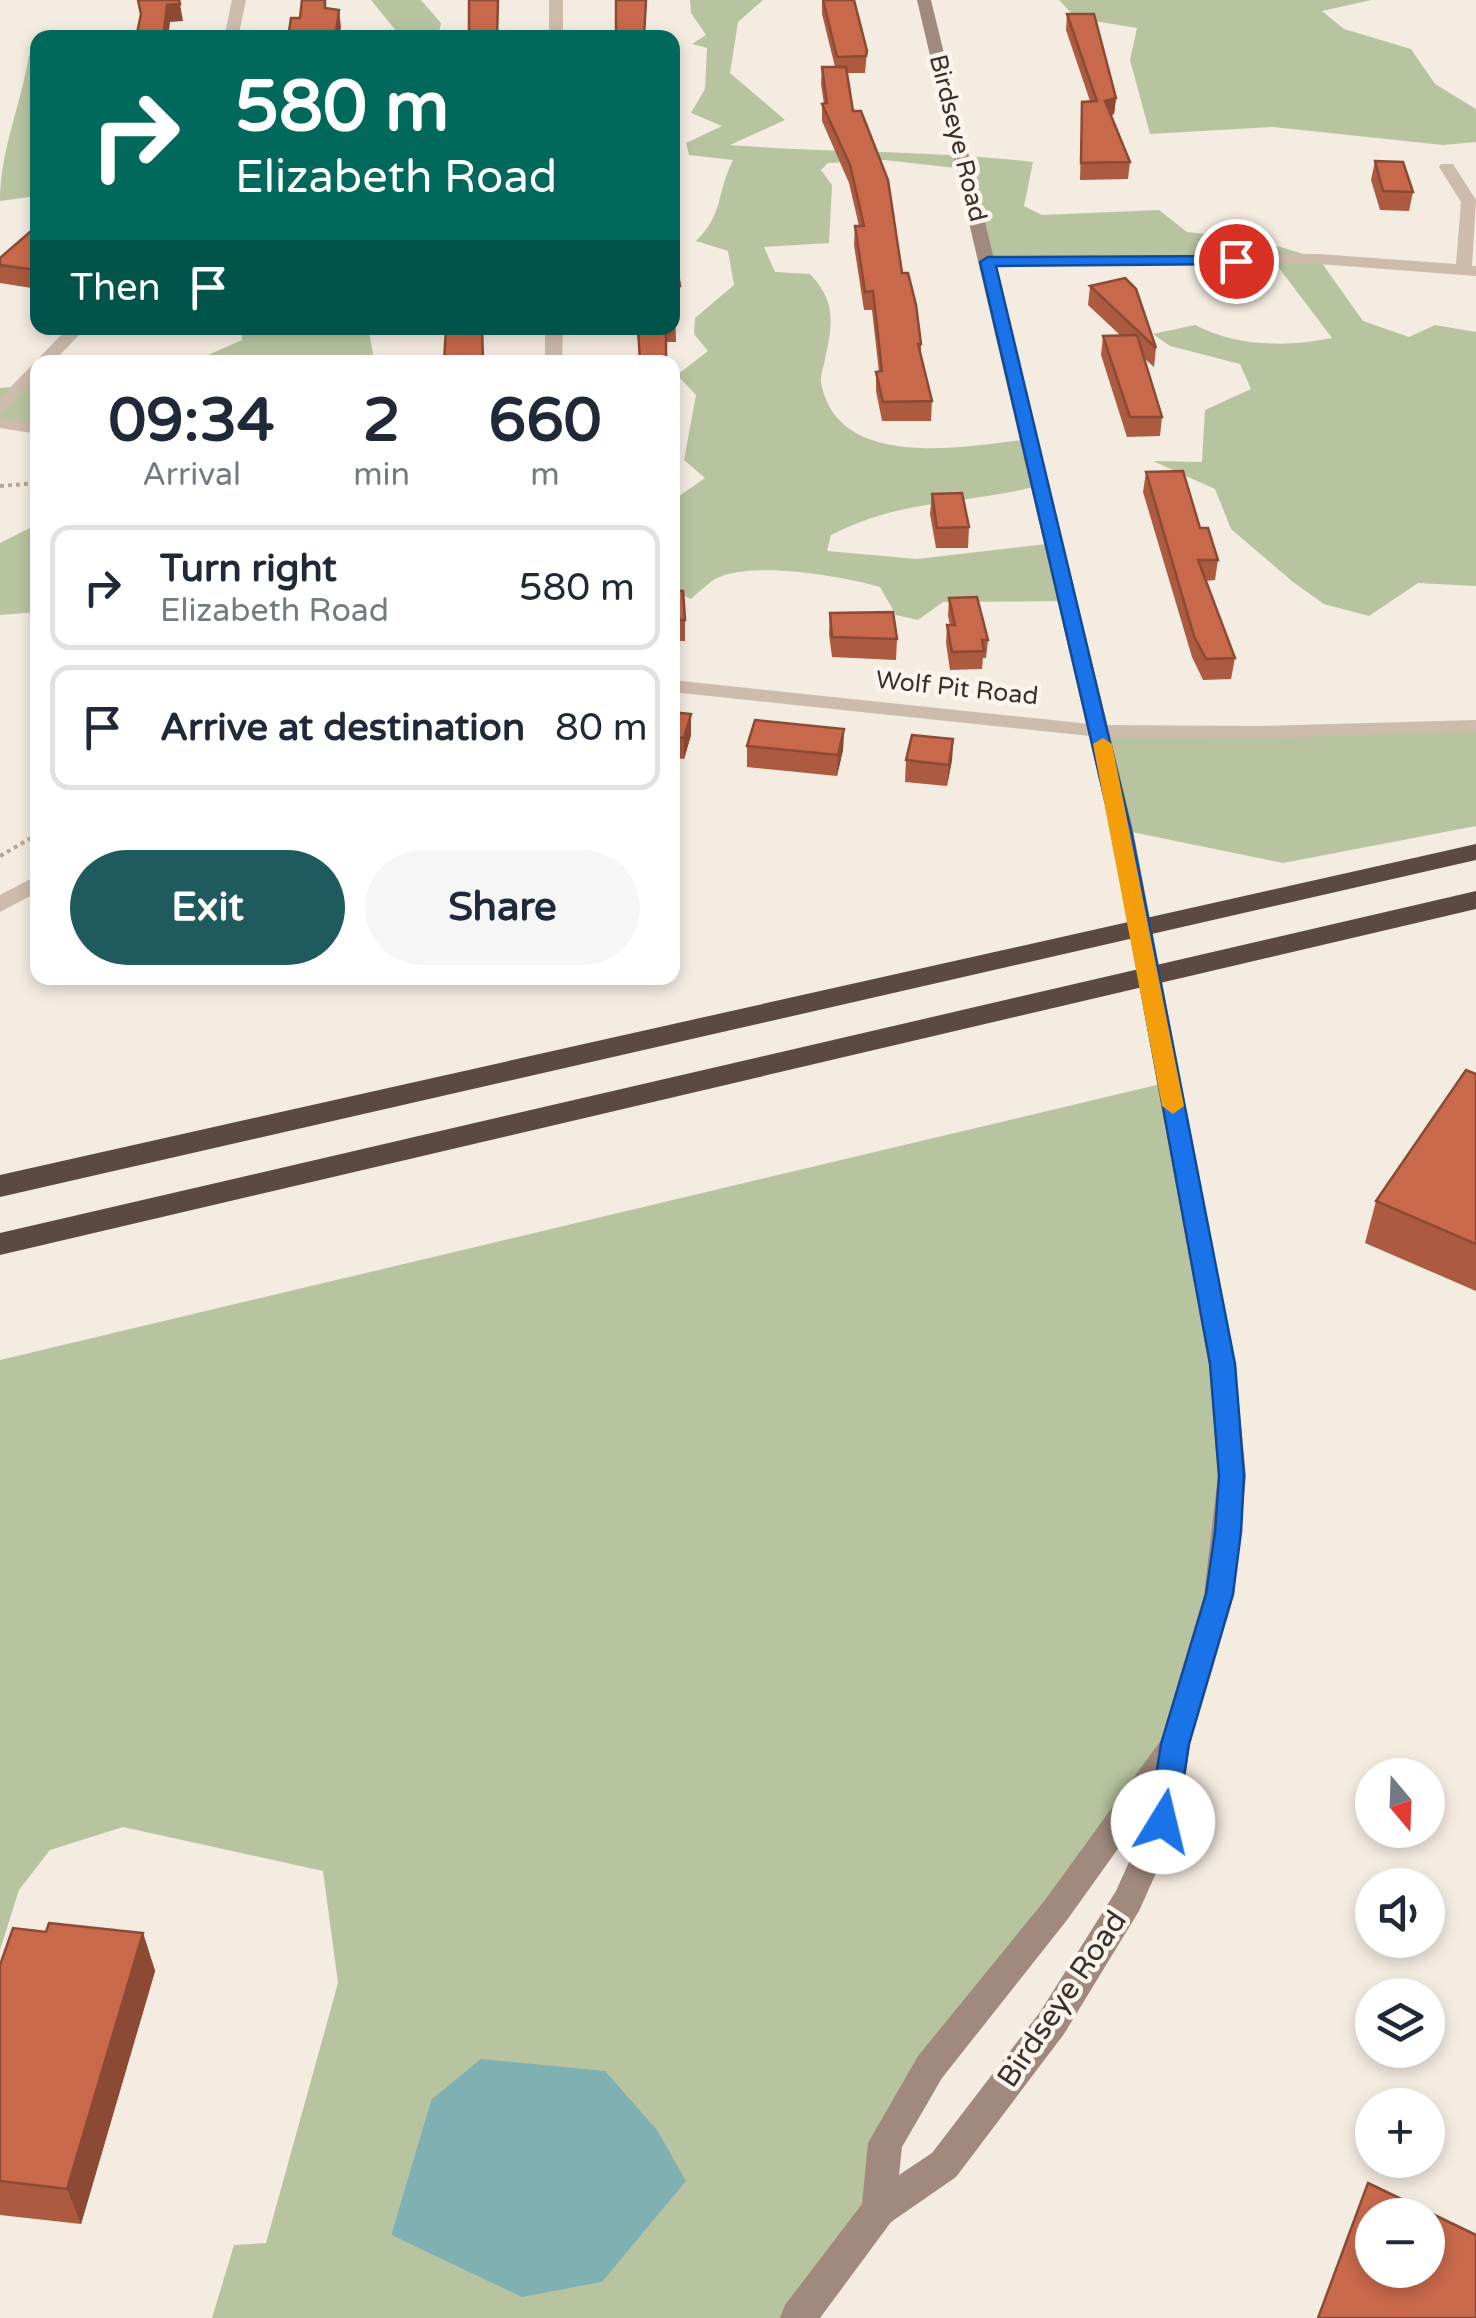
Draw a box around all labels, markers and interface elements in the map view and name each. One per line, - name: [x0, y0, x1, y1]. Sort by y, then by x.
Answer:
- street label: Birdseye Road: [923, 51, 993, 225]
- text: 580 m: [235, 66, 449, 150]
- icon: right: [70, 70, 200, 200]
- text: Elizabeth Road: [235, 151, 557, 205]
- pin: [1194, 219, 1279, 304]
- icon: arrive: [1209, 234, 1264, 289]
- icon: arrive: [181, 260, 236, 315]
- text: Then: [70, 265, 161, 311]
- text: 09:34: [108, 385, 275, 457]
- text: 2: [363, 385, 400, 457]
- text: 660: [488, 385, 602, 457]
- text: Arrival: [142, 456, 241, 494]
- text: min: [353, 456, 410, 494]
- text: m: [530, 456, 560, 494]
- text: Turn right: [160, 546, 337, 592]
- icon: right: [75, 560, 130, 615]
- text: 580 m: [519, 565, 635, 611]
- text: Elizabeth Road: [160, 592, 389, 630]
- street label: Wolf Pit Road: [874, 665, 1040, 711]
- icon: arrive: [75, 700, 130, 755]
- text: Arrive at destination: [160, 705, 525, 751]
- text: 80 m: [555, 705, 648, 751]
- button: Exit: [70, 850, 345, 965]
- button: Share: [365, 850, 640, 965]
- north arrow: [1355, 1758, 1445, 1848]
- map controls: [1355, 1758, 1445, 2288]
- position arrow: [1111, 1770, 1215, 1874]
- button: sound: [1355, 1868, 1445, 1958]
- street label: Birdseye Road: [989, 1904, 1135, 2094]
- button: layers: [1355, 1978, 1445, 2068]
- button: +: [1355, 2088, 1445, 2178]
- button: −: [1355, 2198, 1445, 2288]

